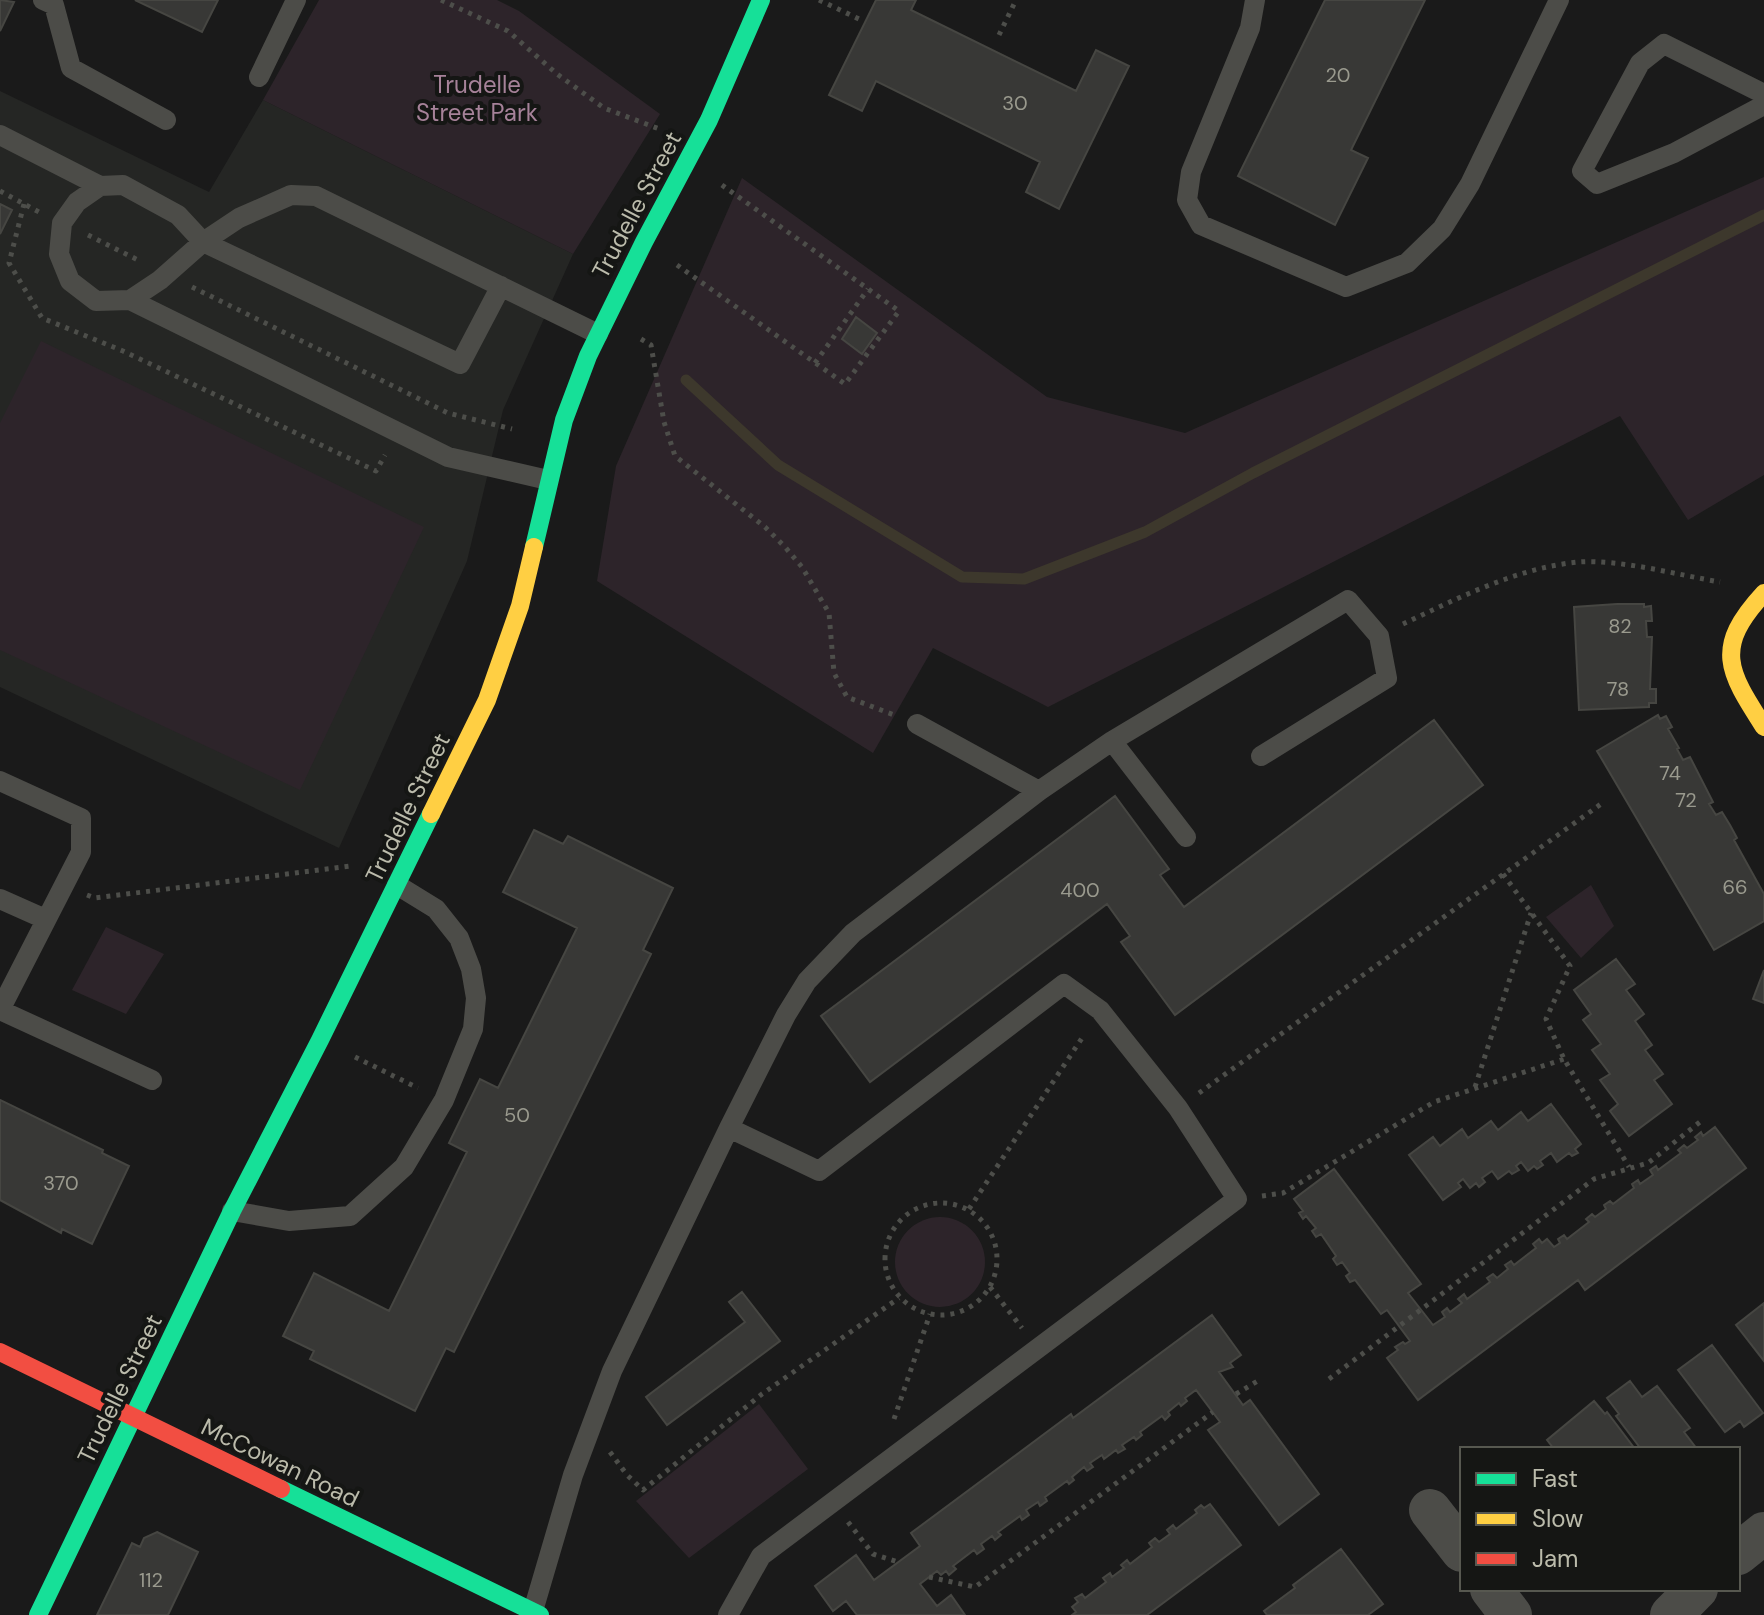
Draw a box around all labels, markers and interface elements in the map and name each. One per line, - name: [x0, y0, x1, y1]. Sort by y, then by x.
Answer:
- house number: 20: [1326, 62, 1351, 88]
- park label: Trudelle Street Park: [416, 69, 538, 128]
- house number: 30: [1002, 90, 1028, 116]
- street label: Trudelle Street: [585, 126, 688, 284]
- house number: 82: [1608, 613, 1632, 639]
- house number: 78: [1607, 676, 1629, 702]
- street label: Trudelle Street: [358, 728, 457, 887]
- house number: 74: [1659, 760, 1681, 786]
- house number: 72: [1675, 787, 1697, 813]
- house number: 66: [1722, 874, 1748, 900]
- house number: 400: [1060, 877, 1100, 903]
- house number: 50: [504, 1102, 530, 1128]
- house number: 370: [43, 1170, 79, 1196]
- street label: Trudelle Street: [70, 1309, 169, 1468]
- street label: McCowan Road: [196, 1411, 364, 1514]
- legend: [1460, 1447, 1740, 1591]
- text: Fast: [1532, 1463, 1578, 1494]
- text: Slow: [1532, 1503, 1583, 1534]
- text: Jam: [1532, 1543, 1578, 1574]
- house number: 112: [139, 1567, 163, 1593]

